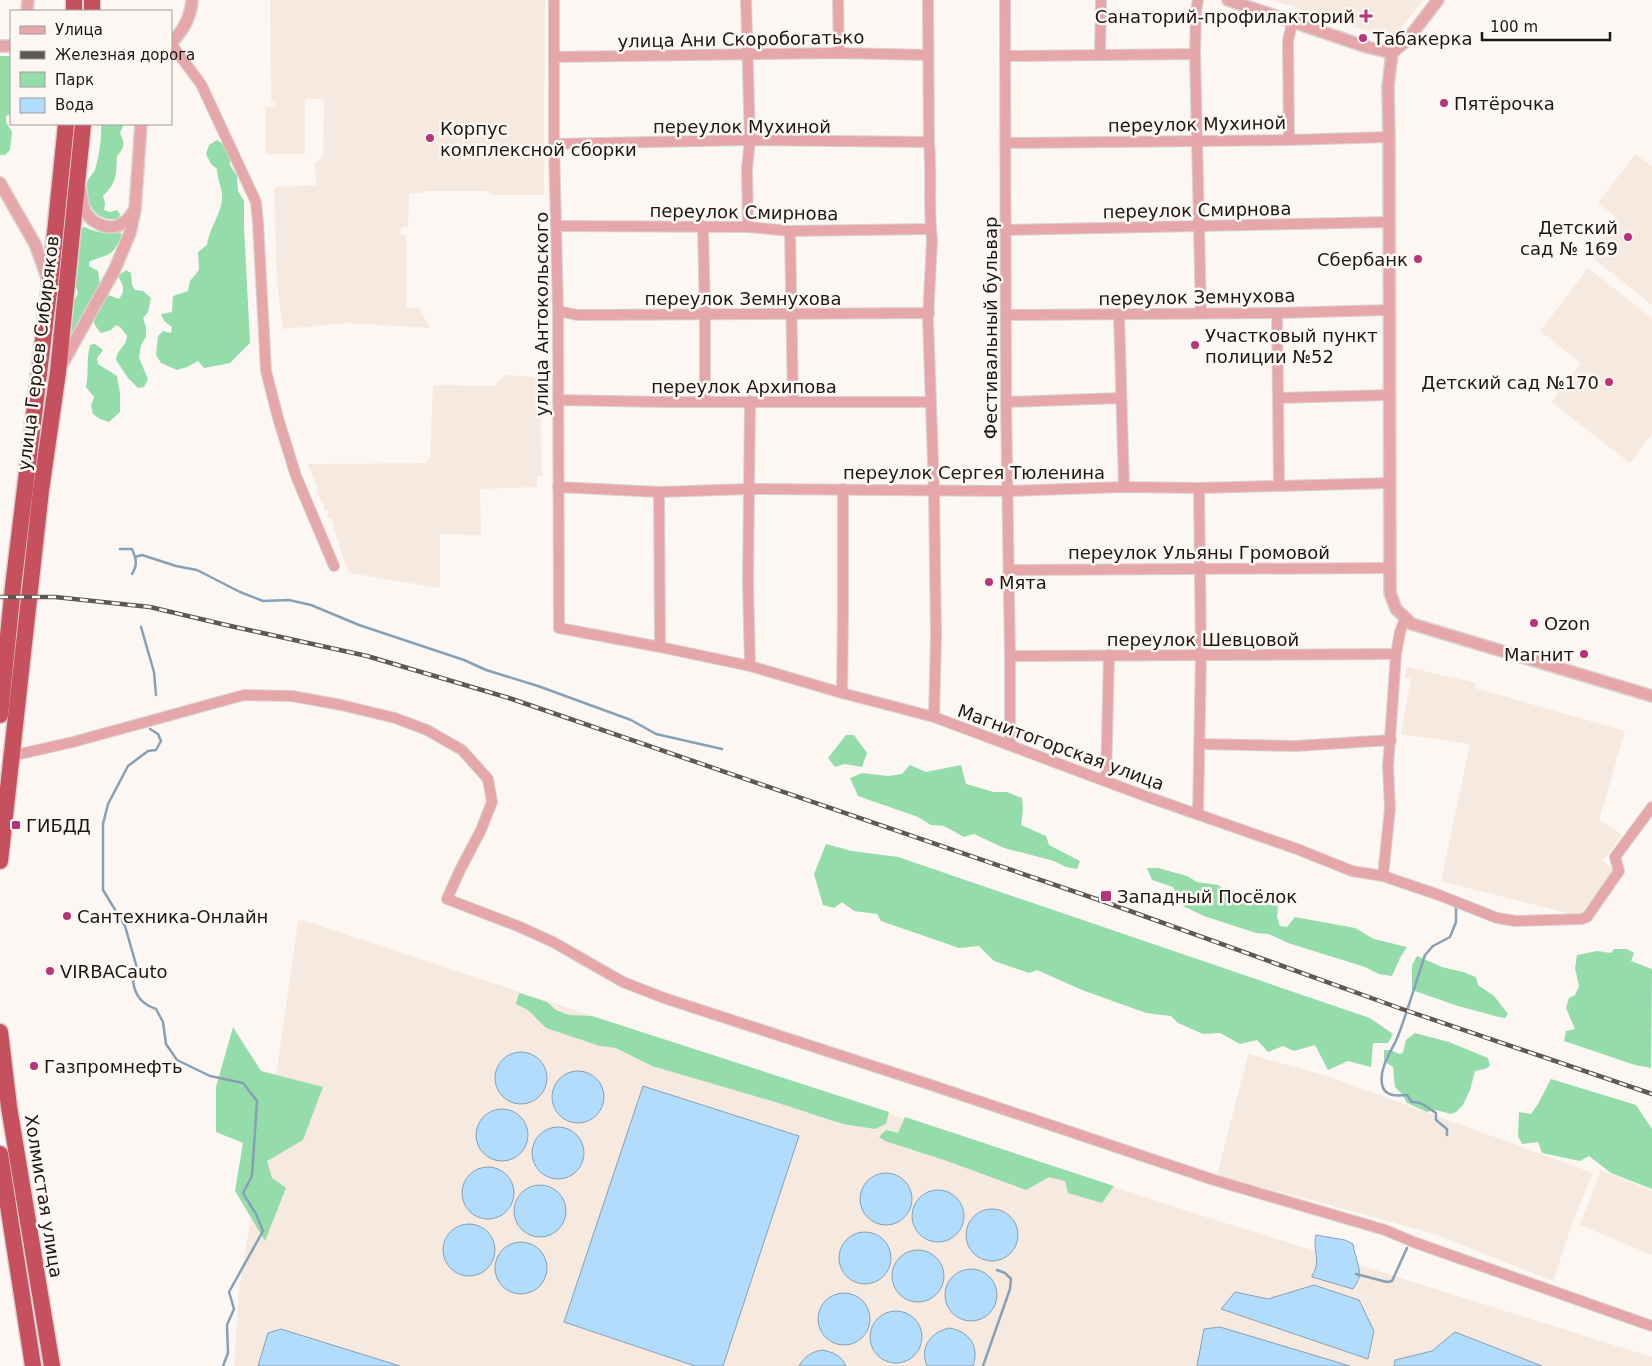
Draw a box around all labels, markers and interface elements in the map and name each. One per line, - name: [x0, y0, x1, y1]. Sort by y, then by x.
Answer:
- place label: Cанаторий-профилакторий: [1095, 6, 1355, 27]
- marker: Cанаторий-профилакторий: [1359, 9, 1373, 23]
- legend: [10, 10, 172, 125]
- scale bar: [1482, 10, 1610, 42]
- text: 100 m: [1490, 18, 1538, 36]
- text: Улица: [55, 21, 103, 39]
- street label: улица Ани Скоробогатько: [617, 26, 865, 52]
- place label: Табакерка: [1372, 28, 1472, 49]
- marker: Табакерка: [1357, 32, 1369, 44]
- text: Железная дорога: [55, 46, 195, 64]
- text: Парк: [55, 71, 94, 89]
- place label: Пятёрочка: [1454, 93, 1555, 114]
- text: Вода: [55, 96, 94, 114]
- marker: Пятёрочка: [1438, 97, 1450, 109]
- street label: переулок Мухиной: [1108, 112, 1286, 136]
- street label: переулок Мухиной: [653, 116, 831, 137]
- place label: Корпус комплексной сборки: [440, 118, 637, 160]
- marker: Корпус комплексной сборки: [424, 132, 436, 144]
- street label: переулок Смирнова: [1102, 198, 1292, 222]
- street label: переулок Смирнова: [649, 200, 839, 224]
- street label: улица Антокольского: [531, 212, 552, 416]
- street label: Фестивальный бульвар: [980, 217, 1001, 439]
- place label: Детский сад № 169: [1520, 217, 1618, 259]
- marker: Детский сад № 169: [1622, 231, 1634, 243]
- street label: улица Героев Сибиряков: [13, 234, 63, 472]
- place label: Сбербанк: [1317, 249, 1408, 270]
- marker: Сбербанк: [1412, 253, 1424, 265]
- street label: переулок Земнухова: [1098, 285, 1296, 309]
- street label: переулок Земнухова: [644, 288, 842, 309]
- place label: Участковый пункт полиции №52: [1205, 325, 1378, 367]
- marker: Участковый пункт полиции №52: [1189, 339, 1201, 351]
- place label: Детский сад №170: [1421, 372, 1599, 393]
- street label: переулок Архипова: [651, 376, 837, 397]
- marker: Детский сад №170: [1603, 376, 1615, 388]
- street label: переулок Сергея Тюленина: [843, 462, 1105, 483]
- street label: переулок Ульяны Громовой: [1068, 542, 1330, 563]
- place label: Мята: [999, 572, 1047, 593]
- marker: Мята: [983, 576, 995, 588]
- place label: Ozon: [1544, 613, 1590, 634]
- marker: Ozon: [1528, 617, 1540, 629]
- street label: переулок Шевцовой: [1107, 629, 1299, 650]
- place label: Магнит: [1504, 644, 1574, 665]
- marker: Магнит: [1578, 648, 1590, 660]
- street label: Магнитогорская улица: [955, 700, 1167, 794]
- place label: ГИБДД: [26, 815, 91, 836]
- marker: ГИБДД: [10, 819, 22, 831]
- place label: Западный Посёлок: [1117, 886, 1297, 907]
- marker: Западный Посёлок: [1099, 889, 1113, 903]
- place label: Сантехника-Онлайн: [77, 906, 268, 927]
- marker: Сантехника-Онлайн: [61, 910, 73, 922]
- place label: VIRBACauto: [60, 961, 168, 982]
- marker: VIRBACauto: [44, 965, 56, 977]
- place label: Газпромнефть: [44, 1056, 183, 1077]
- marker: Газпромнефть: [28, 1060, 40, 1072]
- street label: Холмистая улица: [21, 1113, 67, 1279]

